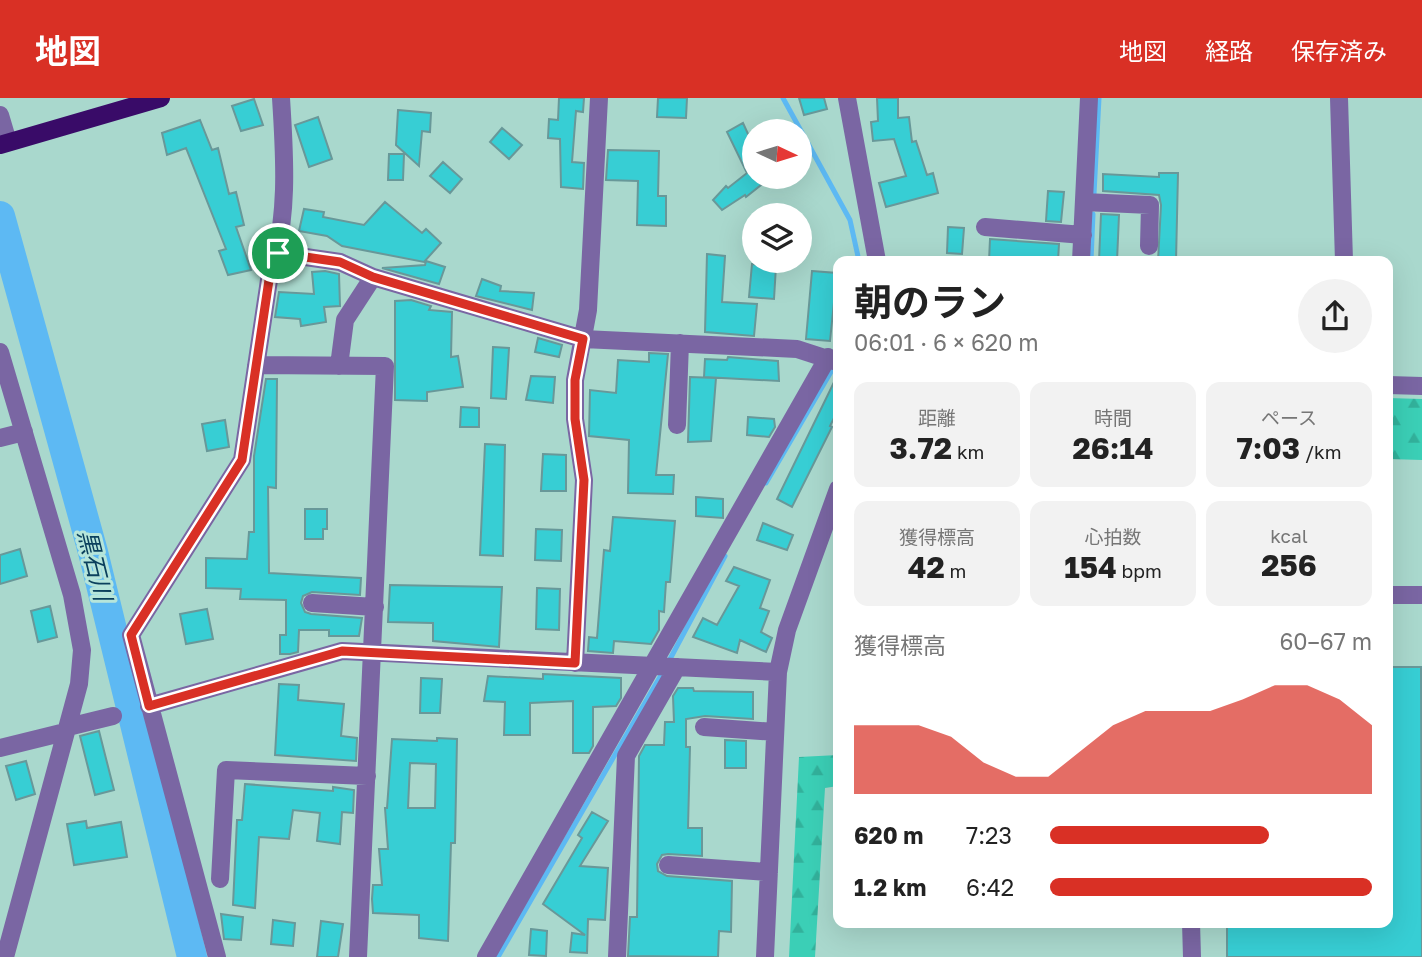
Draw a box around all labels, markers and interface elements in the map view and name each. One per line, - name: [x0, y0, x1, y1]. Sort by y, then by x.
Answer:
- text: 地図: [35, 31, 101, 70]
- text: 地図: [1119, 36, 1167, 65]
- text: 経路: [1205, 36, 1253, 65]
- text: 保存済み: [1291, 36, 1387, 65]
- north arrow: [742, 119, 812, 189]
- map controls: [742, 119, 812, 273]
- button: layers: [742, 203, 812, 273]
- pin: [248, 223, 308, 283]
- icon: arrive: [259, 234, 297, 272]
- text: 朝のラン: [854, 279, 1006, 324]
- button: share: [1298, 279, 1372, 353]
- text: 06:01 · 6 × 620 m: [854, 328, 1039, 356]
- text: 距離: [918, 406, 956, 429]
- text: 時間: [1094, 406, 1132, 429]
- text: ペース: [1261, 406, 1317, 429]
- text: 3.72: [890, 430, 952, 466]
- text: 26:14: [1072, 430, 1154, 466]
- text: 7:03: [1236, 430, 1300, 466]
- text: km: [952, 440, 984, 463]
- text: /km: [1300, 440, 1342, 463]
- text: kcal: [1270, 524, 1308, 547]
- text: 獲得標高: [899, 525, 975, 548]
- text: 心拍数: [1084, 525, 1142, 548]
- water label: 黒石川: [73, 527, 120, 606]
- text: 256: [1261, 547, 1317, 583]
- text: 42: [908, 549, 945, 585]
- text: 154: [1064, 549, 1117, 585]
- text: m: [945, 559, 966, 582]
- text: bpm: [1117, 559, 1162, 582]
- text: 60–67 m: [1279, 627, 1372, 655]
- text: 獲得標高: [854, 631, 946, 659]
- text: 620 m: [854, 821, 923, 849]
- text: 7:23: [966, 821, 1012, 849]
- text: 1.2 km: [854, 873, 926, 901]
- text: 6:42: [966, 873, 1014, 901]

